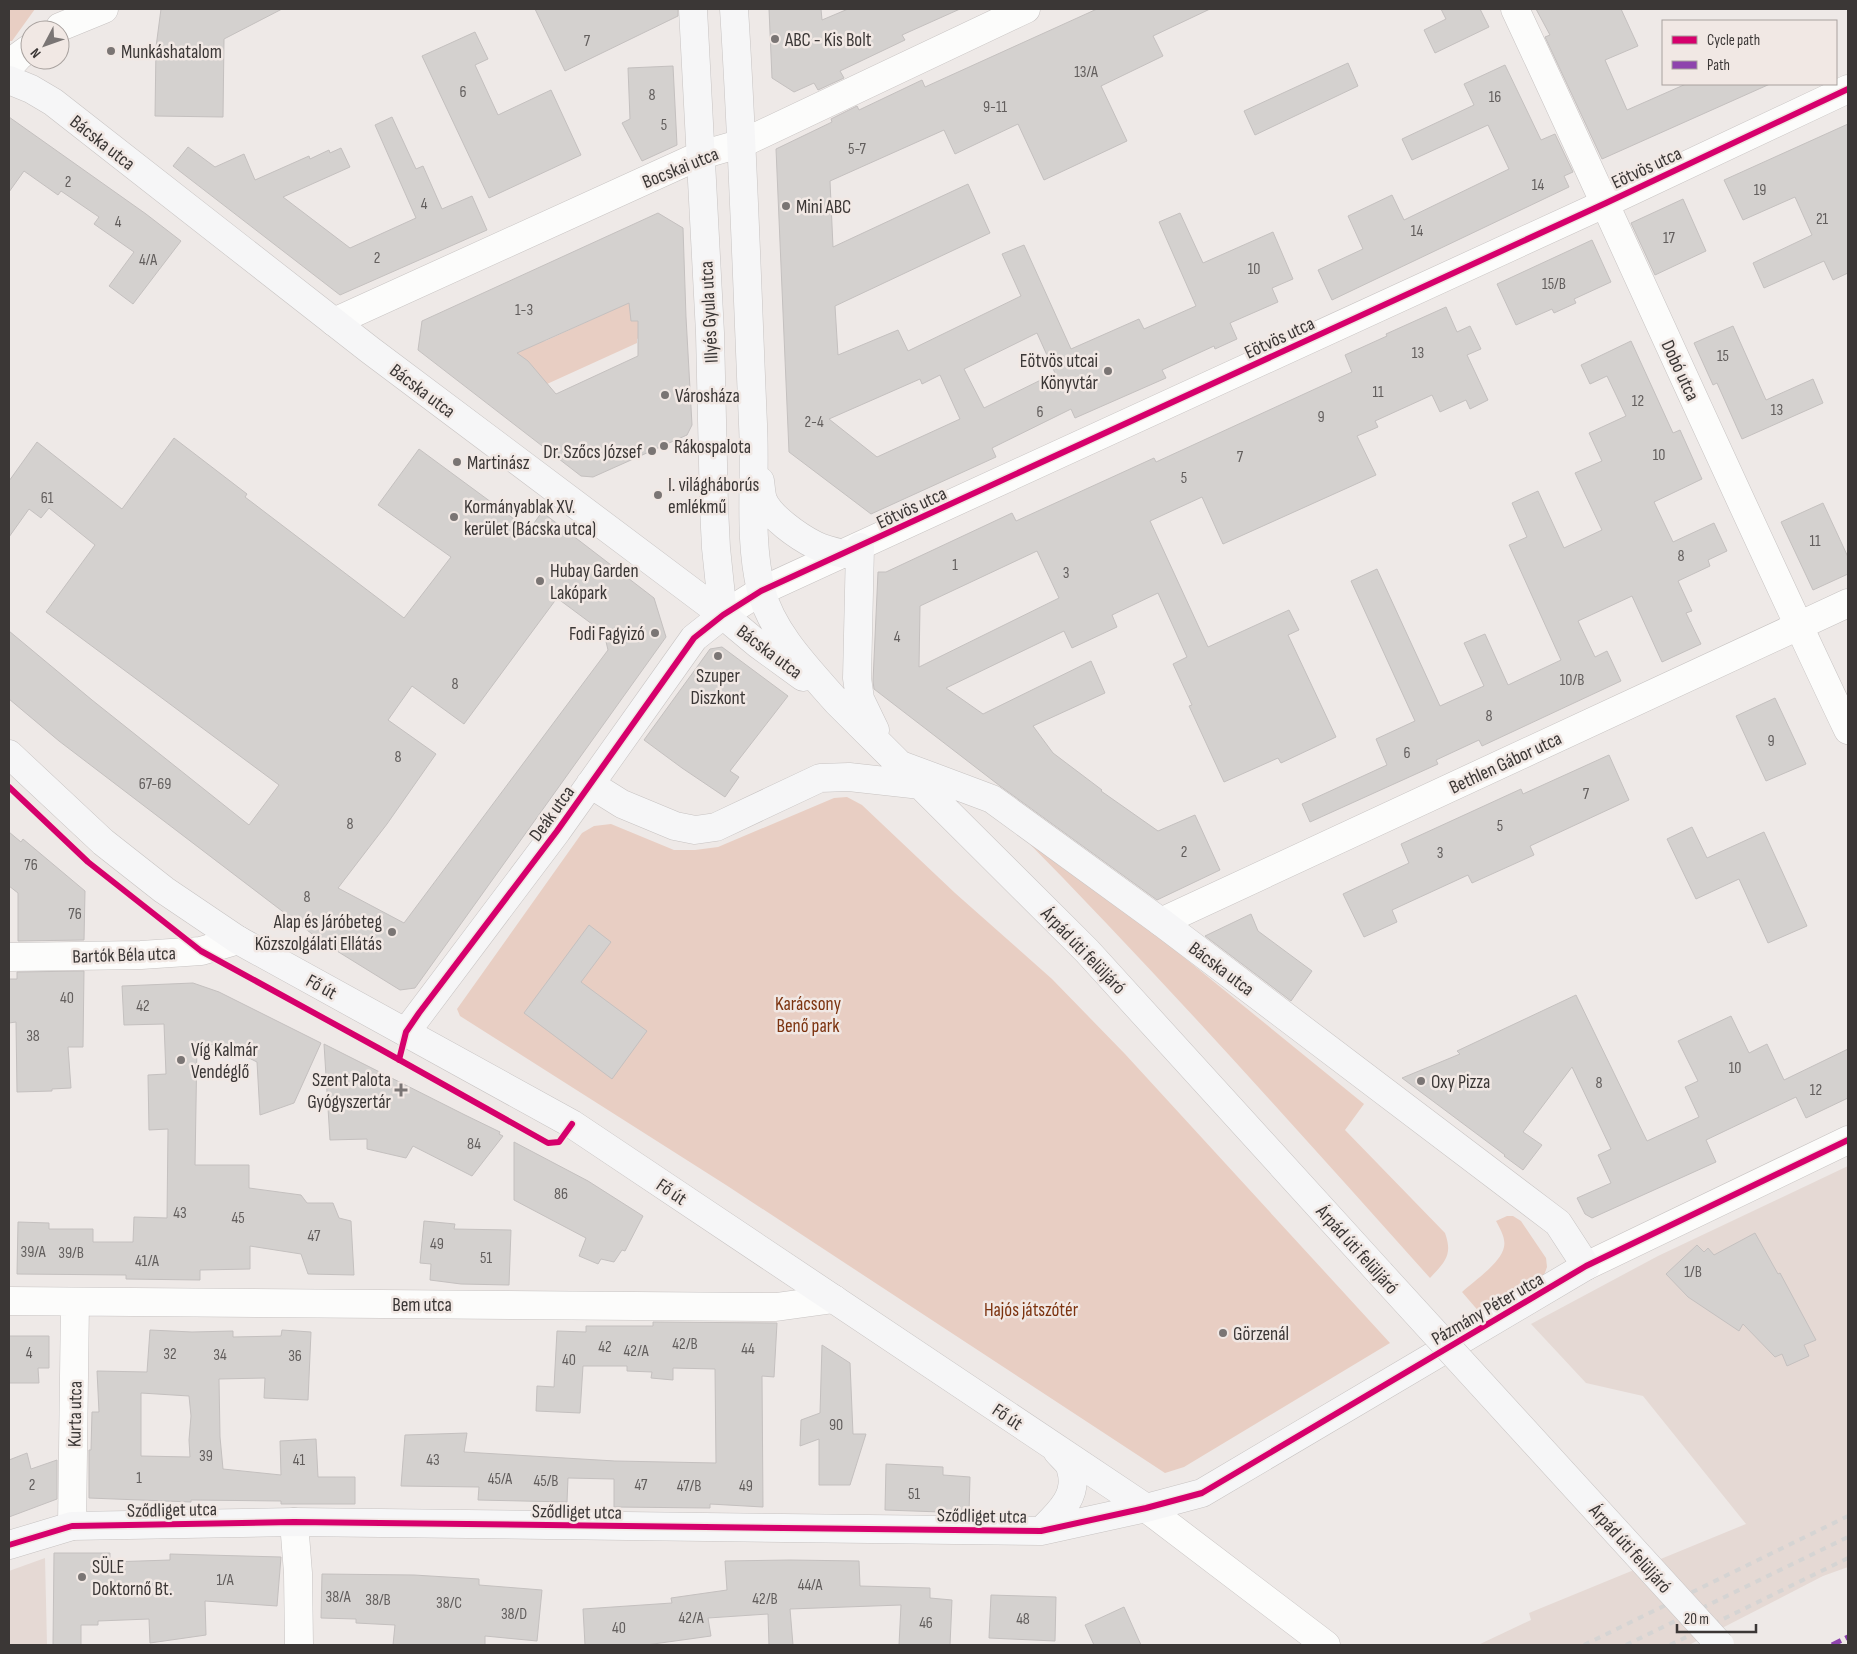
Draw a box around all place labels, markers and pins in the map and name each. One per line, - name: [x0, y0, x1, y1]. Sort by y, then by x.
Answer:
- place label: ABC - Kis Bolt: [784, 29, 872, 52]
- marker: ABC - Kis Bolt: [769, 33, 781, 45]
- place label: Munkáshatalom: [121, 41, 222, 64]
- marker: Munkáshatalom: [105, 45, 117, 57]
- place label: Mini ABC: [796, 196, 851, 219]
- marker: Mini ABC: [780, 200, 792, 212]
- place label: Eötvös utcai Könyvtár: [1020, 350, 1099, 395]
- marker: Eötvös utcai Könyvtár: [1102, 365, 1114, 377]
- place label: Városháza: [675, 385, 740, 408]
- marker: Városháza: [659, 389, 671, 401]
- place label: Rákospalota: [674, 436, 751, 459]
- marker: Rákospalota: [658, 440, 670, 452]
- place label: Dr. Szőcs József: [543, 441, 642, 464]
- marker: Dr. Szőcs József: [646, 445, 658, 457]
- place label: Martinász: [467, 452, 530, 475]
- marker: Martinász: [451, 456, 463, 468]
- place label: I. világháborús emlékmű: [668, 474, 759, 519]
- marker: I. világháborús emlékmű: [652, 489, 664, 501]
- place label: Kormányablak XV. kerület (Bácska utca): [464, 496, 596, 541]
- marker: Kormányablak XV. kerület (Bácska utca): [448, 511, 460, 523]
- place label: Hubay Garden Lakópark: [550, 560, 639, 605]
- marker: Hubay Garden Lakópark: [534, 575, 546, 587]
- place label: Fodi Fagyizó: [569, 623, 645, 646]
- marker: Fodi Fagyizó: [649, 627, 661, 639]
- marker: Szuper Diszkont: [712, 650, 724, 662]
- place label: Szuper Diszkont: [690, 665, 746, 710]
- place label: Alap és Járóbeteg Közszolgálati Ellátás: [255, 911, 382, 956]
- marker: Alap és Járóbeteg Közszolgálati Ellátás: [386, 926, 398, 938]
- place label: Víg Kalmár Vendéglő: [191, 1039, 259, 1084]
- marker: Víg Kalmár Vendéglő: [175, 1054, 187, 1066]
- place label: Szent Palota Gyógyszertár: [307, 1069, 392, 1114]
- place label: Oxy Pizza: [1431, 1071, 1490, 1094]
- marker: Oxy Pizza: [1415, 1075, 1427, 1087]
- marker: Szent Palota Gyógyszertár: [395, 1084, 407, 1096]
- place label: Görzenál: [1233, 1323, 1289, 1346]
- marker: Görzenál: [1217, 1327, 1229, 1339]
- place label: SÜLE Doktornő Bt.: [92, 1556, 173, 1601]
- marker: SÜLE Doktornő Bt.: [76, 1571, 88, 1583]

